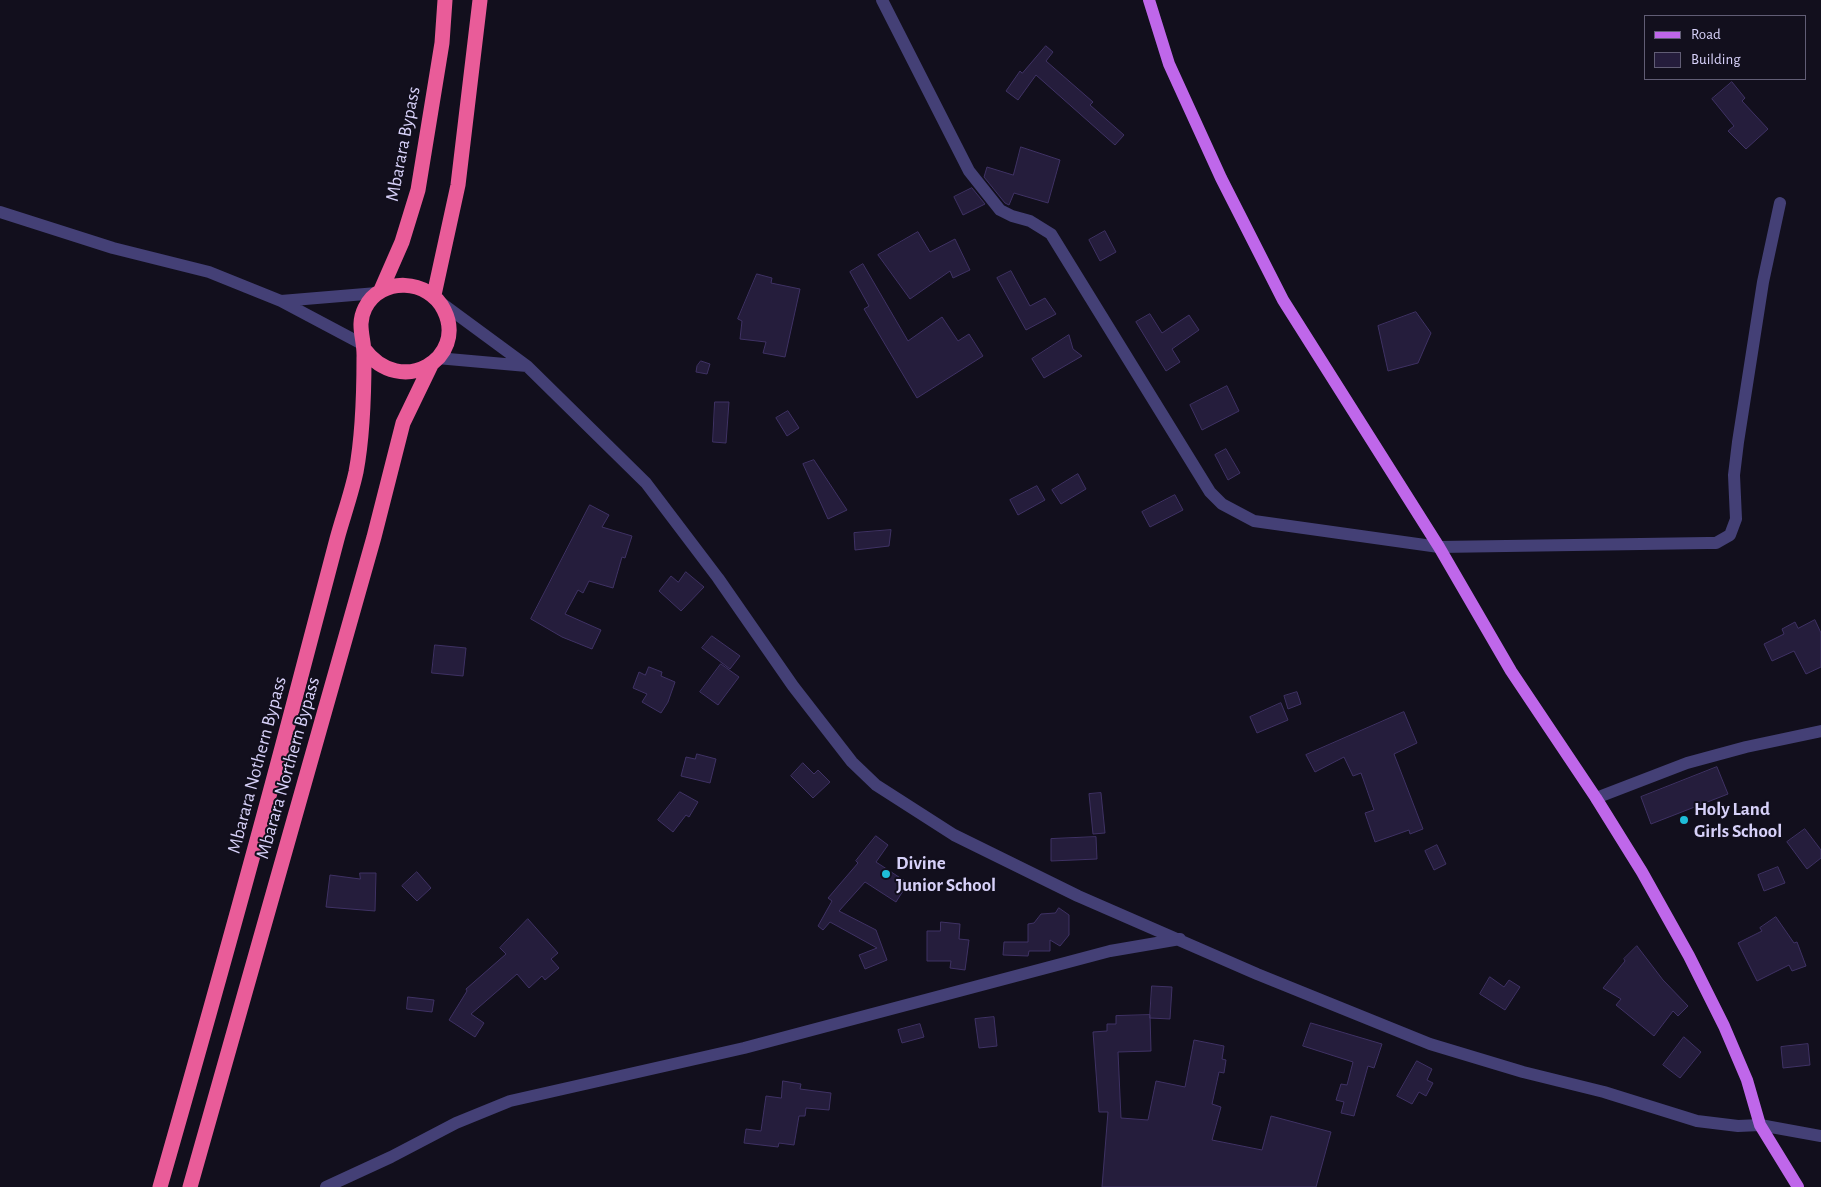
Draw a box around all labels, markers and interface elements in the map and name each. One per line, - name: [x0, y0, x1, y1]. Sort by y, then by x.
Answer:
- legend: [1644, 15, 1806, 80]
- text: Road: [1691, 27, 1721, 42]
- text: Building: [1691, 52, 1741, 67]
- street label: Mbarara Bypass: [381, 85, 425, 203]
- street label: Mbarara Nothern Bypass: [222, 674, 292, 856]
- street label: Mbarara Northern Bypass: [251, 674, 325, 862]
- place label: Holy Land Girls School: [1694, 798, 1782, 842]
- marker: Holy Land Girls School: [1678, 814, 1690, 826]
- place label: Divine Junior School: [896, 852, 996, 896]
- marker: Divine Junior School: [880, 868, 892, 880]

